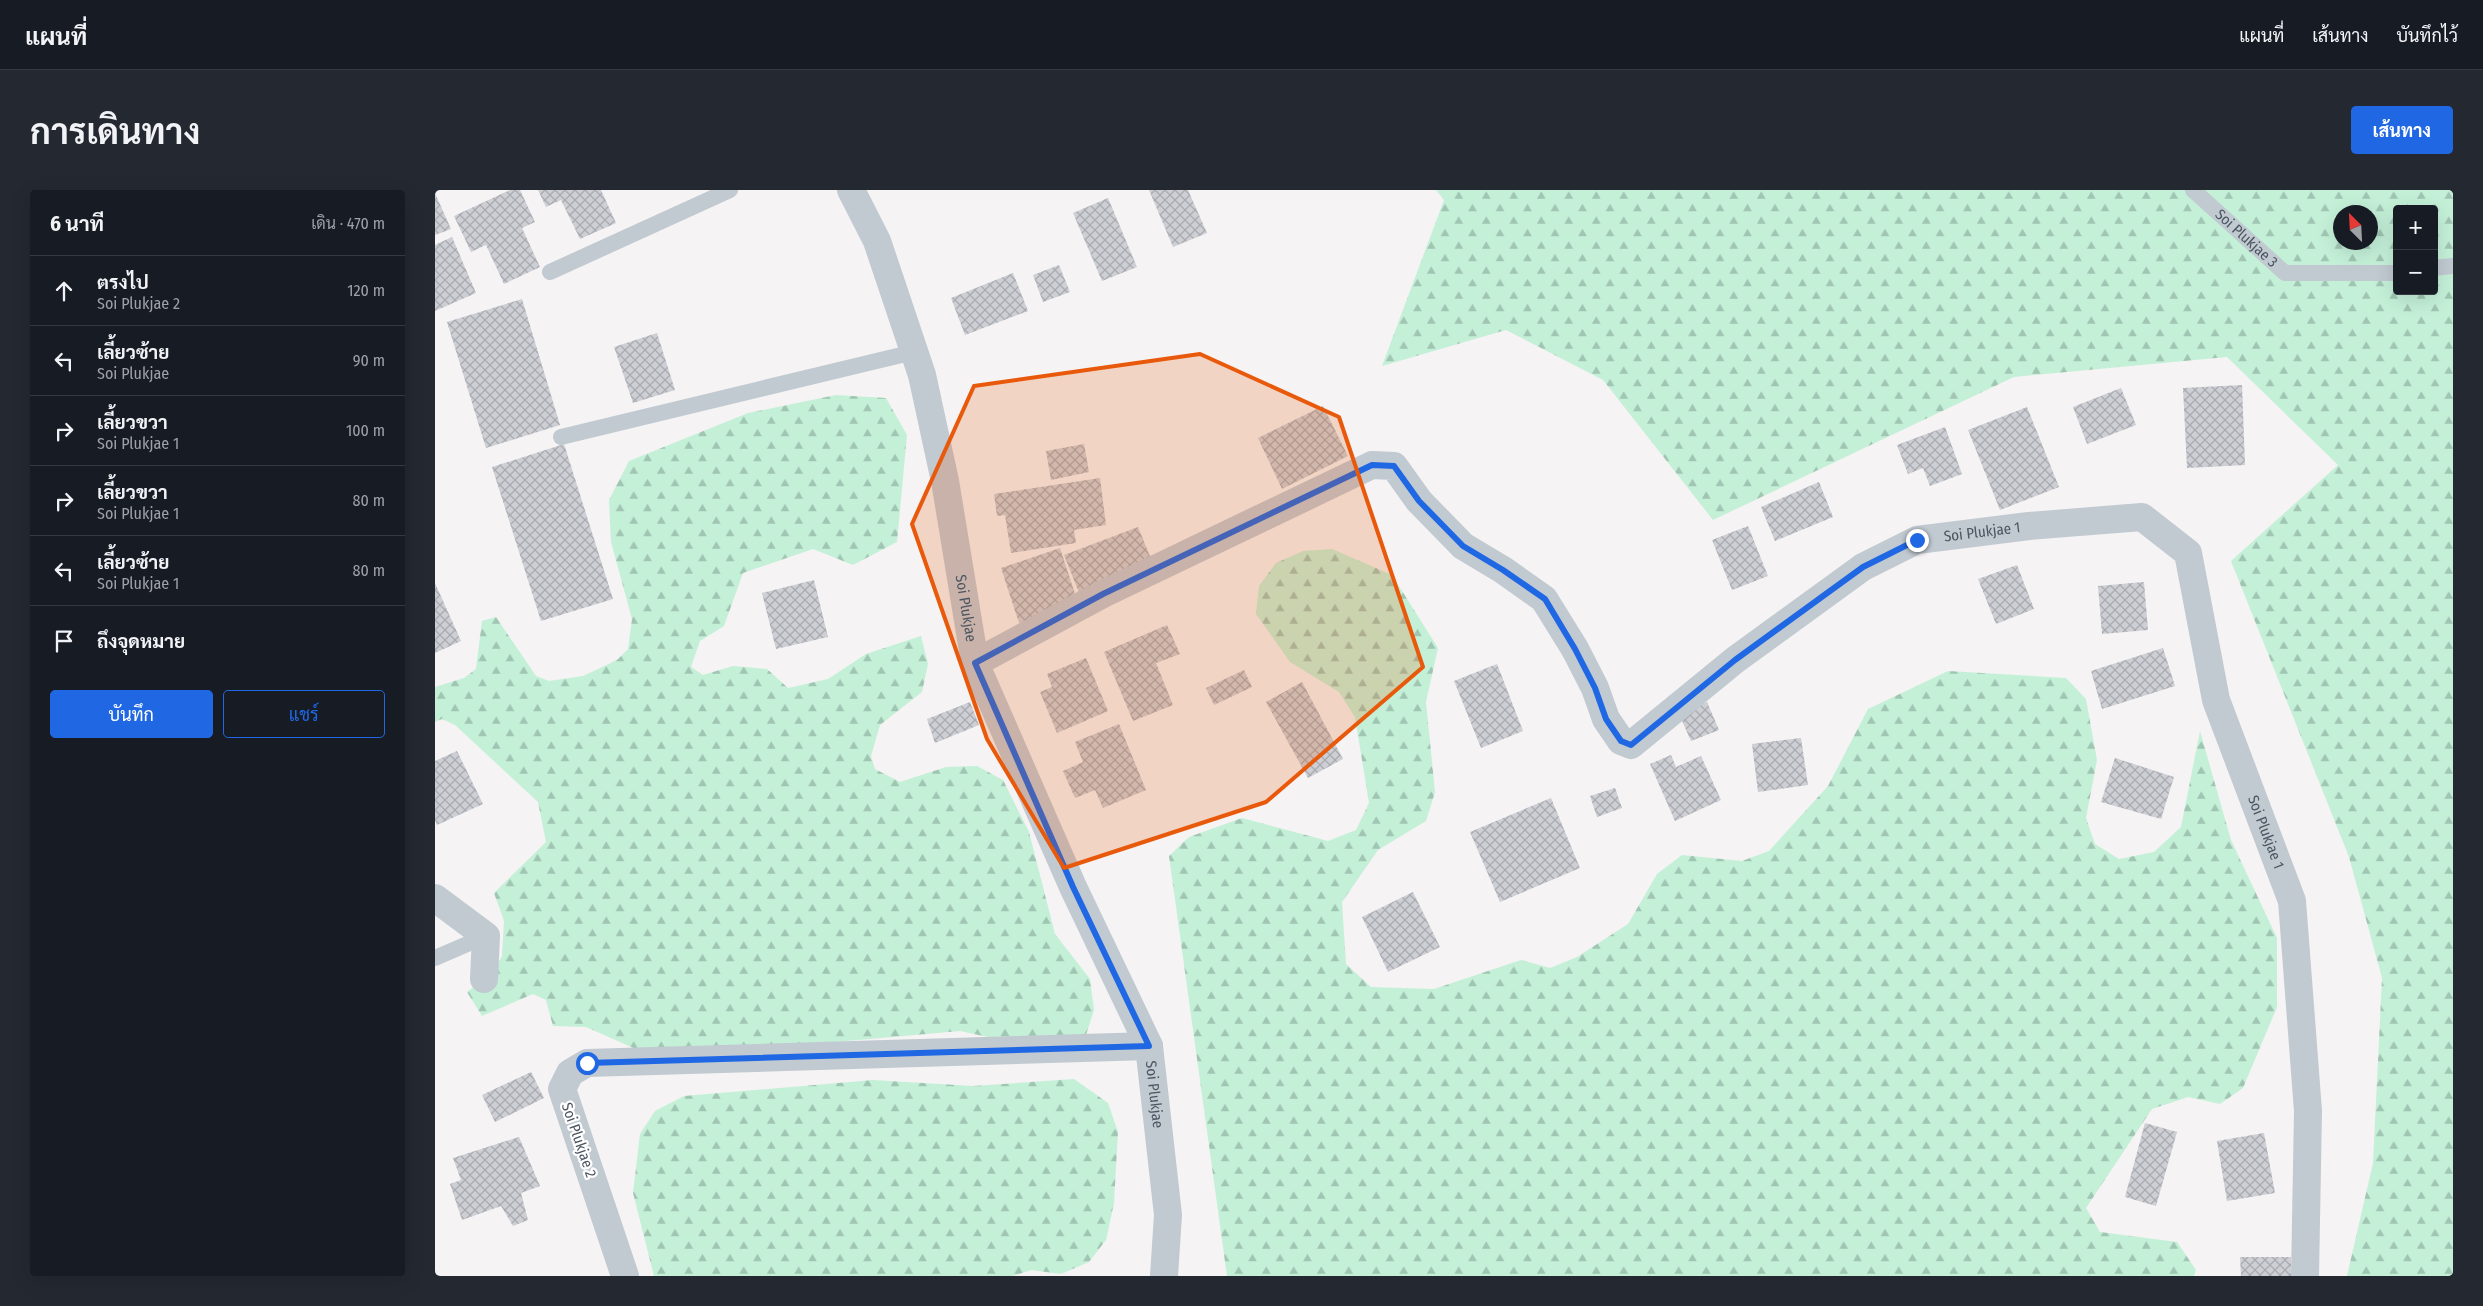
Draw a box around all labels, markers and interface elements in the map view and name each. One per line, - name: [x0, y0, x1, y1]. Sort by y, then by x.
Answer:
- text: แผนที่: [25, 23, 87, 51]
- text: แผนที่: [2239, 25, 2284, 47]
- text: เส้นทาง: [2312, 25, 2368, 47]
- text: บันทึกไว้: [2396, 25, 2458, 47]
- button: เส้นทาง: [2351, 106, 2453, 154]
- text: การเดินทาง: [30, 111, 200, 153]
- street label: Soi Plukjae 3: [2211, 205, 2282, 271]
- north arrow: [2333, 205, 2378, 250]
- map controls: [2393, 205, 2438, 295]
- button: +: [2393, 205, 2438, 250]
- text: 6 นาที: [50, 211, 104, 237]
- text: เดิน · 470 m: [311, 214, 385, 233]
- button: −: [2393, 250, 2438, 295]
- text: ตรงไป: [97, 271, 149, 294]
- icon: ahead: [50, 277, 78, 305]
- text: 120 m: [347, 281, 385, 300]
- text: Soi Plukjae 2: [97, 294, 180, 313]
- text: เลี้ยวซ้าย: [97, 341, 169, 364]
- icon: left: [50, 347, 78, 375]
- text: 90 m: [353, 351, 385, 370]
- text: Soi Plukjae: [97, 364, 169, 383]
- text: เลี้ยวขวา: [97, 411, 168, 434]
- icon: right: [50, 417, 78, 445]
- text: 100 m: [346, 421, 385, 440]
- text: Soi Plukjae 1: [97, 434, 179, 453]
- text: เลี้ยวขวา: [97, 481, 168, 504]
- icon: right: [50, 487, 78, 515]
- text: 80 m: [353, 491, 385, 510]
- text: Soi Plukjae 1: [97, 504, 179, 523]
- street label: Soi Plukjae 1: [1943, 518, 2021, 546]
- route end: [1906, 529, 1929, 552]
- text: เลี้ยวซ้าย: [97, 551, 169, 574]
- icon: left: [50, 557, 78, 585]
- text: 80 m: [353, 561, 385, 580]
- street label: Soi Plukjae: [952, 573, 980, 643]
- text: Soi Plukjae 1: [97, 574, 179, 593]
- icon: arrive: [50, 627, 78, 655]
- text: ถึงจุดหมาย: [97, 630, 185, 653]
- button: บันทึก: [50, 690, 213, 738]
- button: แชร์: [223, 690, 385, 738]
- street label: Soi Plukjae 1: [2244, 793, 2288, 871]
- route start: [576, 1052, 599, 1075]
- street label: Soi Plukjae: [1142, 1060, 1167, 1129]
- street label: Soi Plukjae 2: [558, 1100, 600, 1180]

